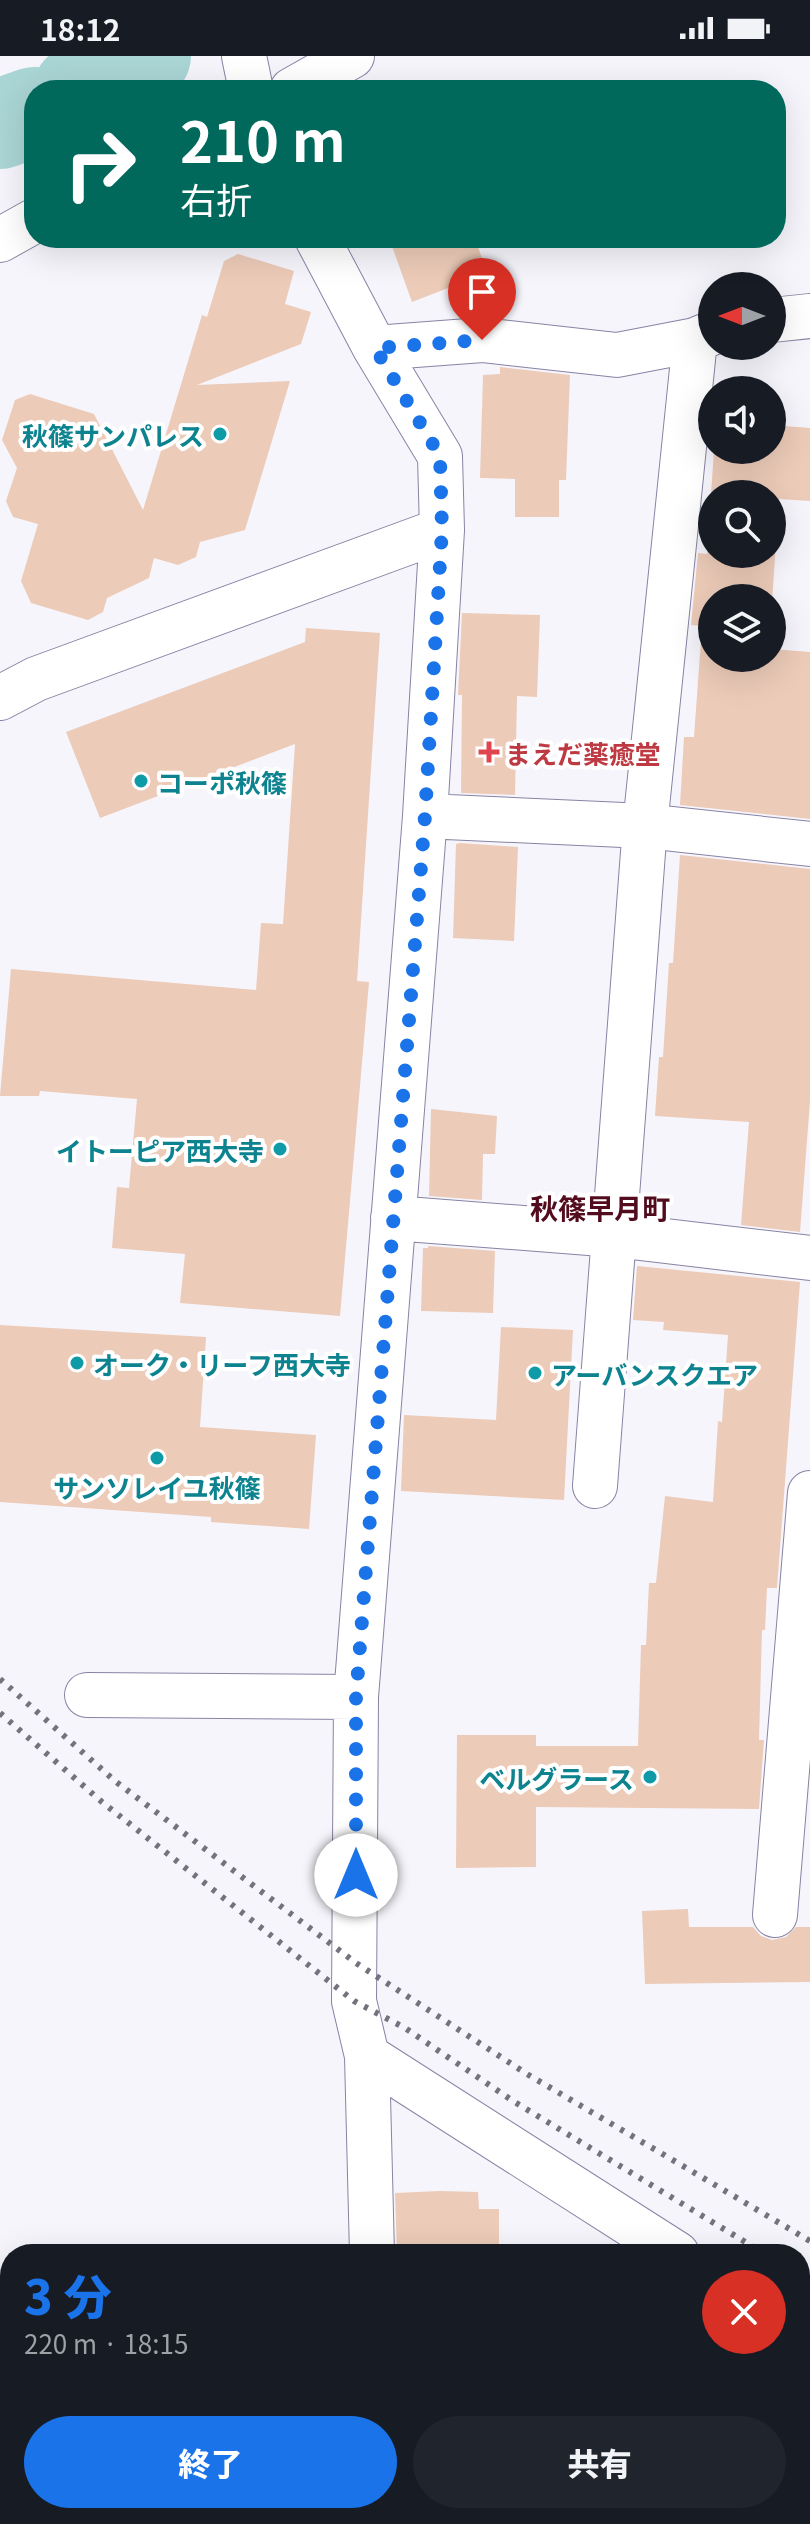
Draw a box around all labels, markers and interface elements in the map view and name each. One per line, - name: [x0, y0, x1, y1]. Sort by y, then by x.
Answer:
- text: 18:12: [40, 6, 121, 50]
- text: 210 m: [180, 97, 346, 178]
- icon: right: [48, 112, 152, 216]
- text: 右折: [180, 172, 252, 224]
- pin: [448, 258, 516, 340]
- icon: arrive: [460, 270, 504, 314]
- north arrow: [698, 272, 786, 360]
- map controls: [698, 272, 786, 672]
- button: sound: [698, 376, 786, 464]
- place label: 秋篠サンパレス: [22, 416, 204, 453]
- marker: 秋篠サンパレス: [211, 425, 229, 443]
- button: search: [698, 480, 786, 568]
- button: layers: [698, 584, 786, 672]
- place label: まえだ薬癒堂: [505, 734, 661, 771]
- marker: まえだ薬癒堂: [480, 743, 498, 761]
- place label: コーポ秋篠: [157, 763, 287, 800]
- marker: コーポ秋篠: [132, 772, 150, 790]
- place label: イトーピア西大寺: [56, 1131, 264, 1168]
- marker: イトーピア西大寺: [271, 1140, 289, 1158]
- district label: 秋篠早月町: [530, 1187, 670, 1227]
- place label: オーク・リーフ西大寺: [93, 1345, 351, 1382]
- marker: オーク・リーフ西大寺: [68, 1354, 86, 1372]
- place label: アーバンスクエア: [551, 1355, 758, 1392]
- marker: アーバンスクエア: [526, 1364, 544, 1382]
- marker: サンソレイユ秋篠: [148, 1449, 166, 1467]
- place label: サンソレイユ秋篠: [53, 1468, 261, 1505]
- place label: ベルグラース: [479, 1759, 634, 1796]
- marker: ベルグラース: [641, 1768, 659, 1786]
- position arrow: [314, 1833, 398, 1917]
- text: 3 分: [24, 2259, 112, 2329]
- button: close: [702, 2270, 786, 2354]
- text: 220 m · 18:15: [24, 2324, 188, 2361]
- button: 終了: [24, 2416, 397, 2508]
- button: 共有: [413, 2416, 786, 2508]

